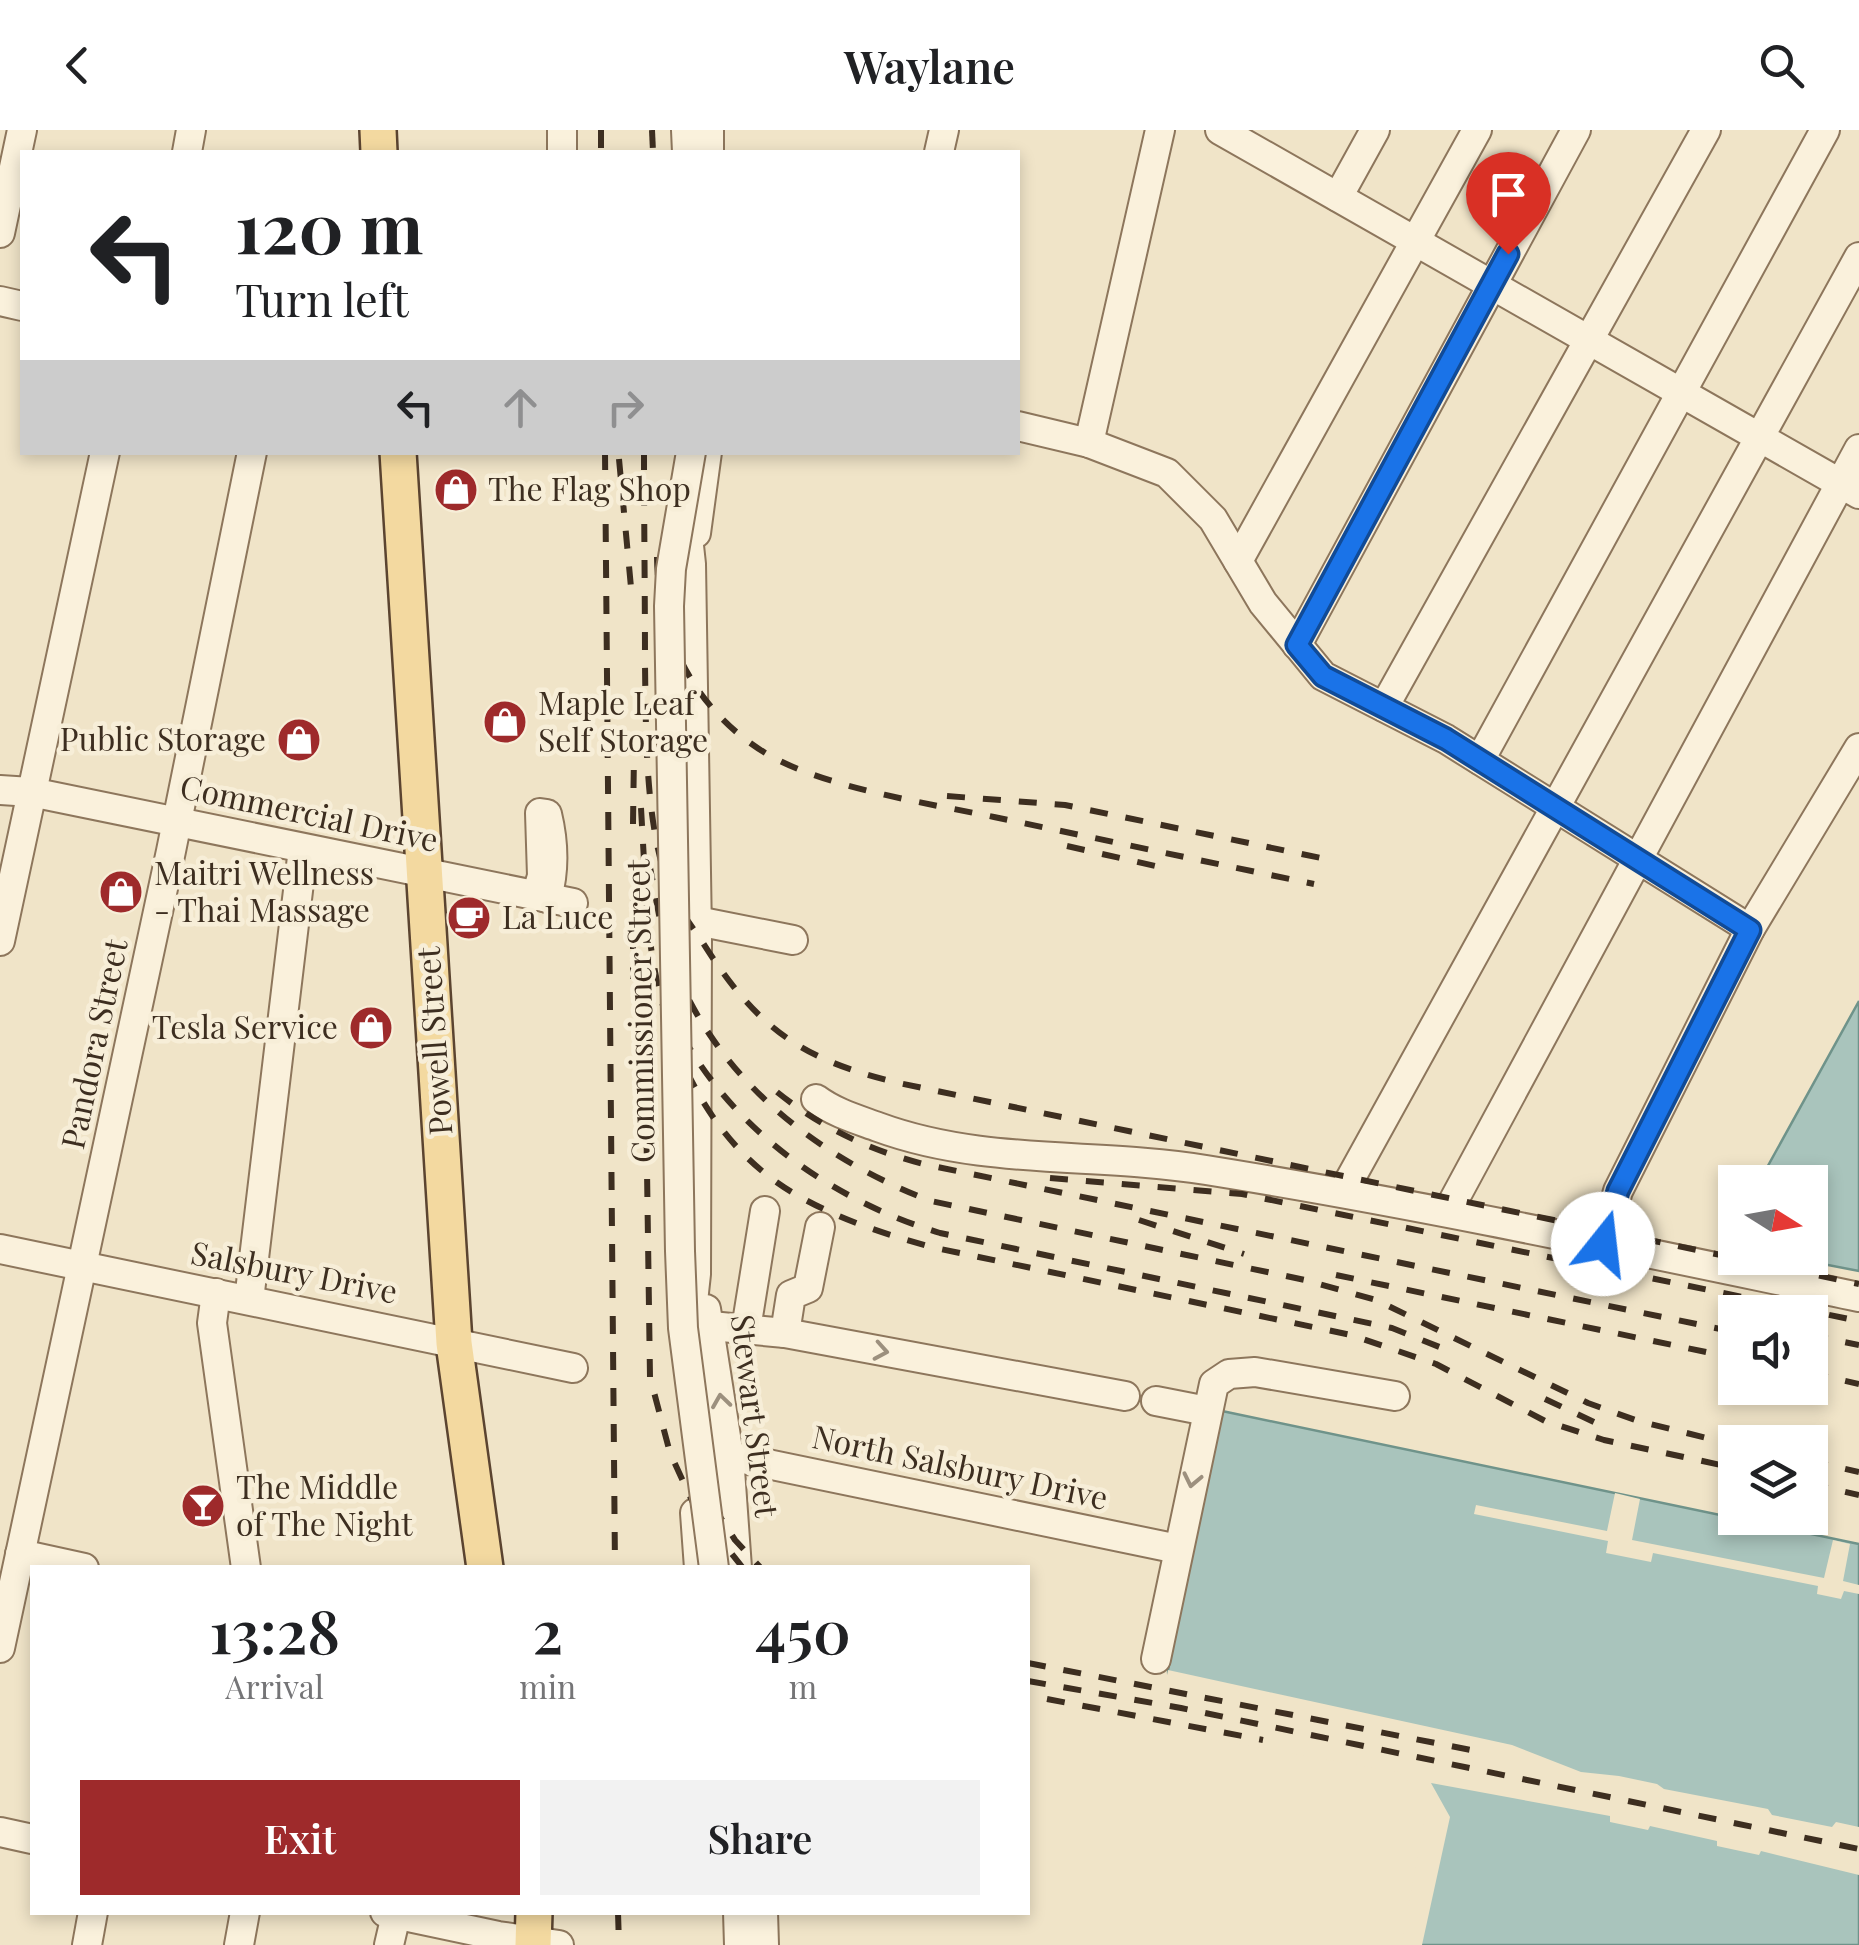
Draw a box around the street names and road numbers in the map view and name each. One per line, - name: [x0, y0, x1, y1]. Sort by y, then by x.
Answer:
- street label: Commercial Drive: [177, 763, 442, 860]
- street label: Commissioner Street: [614, 858, 663, 1163]
- street label: Pandora Street: [49, 934, 136, 1152]
- street label: Powell Street: [404, 945, 461, 1137]
- street label: Salsbury Drive: [188, 1229, 401, 1312]
- street label: Stewart Street: [723, 1312, 790, 1520]
- street label: North Salsbury Drive: [809, 1413, 1112, 1518]

